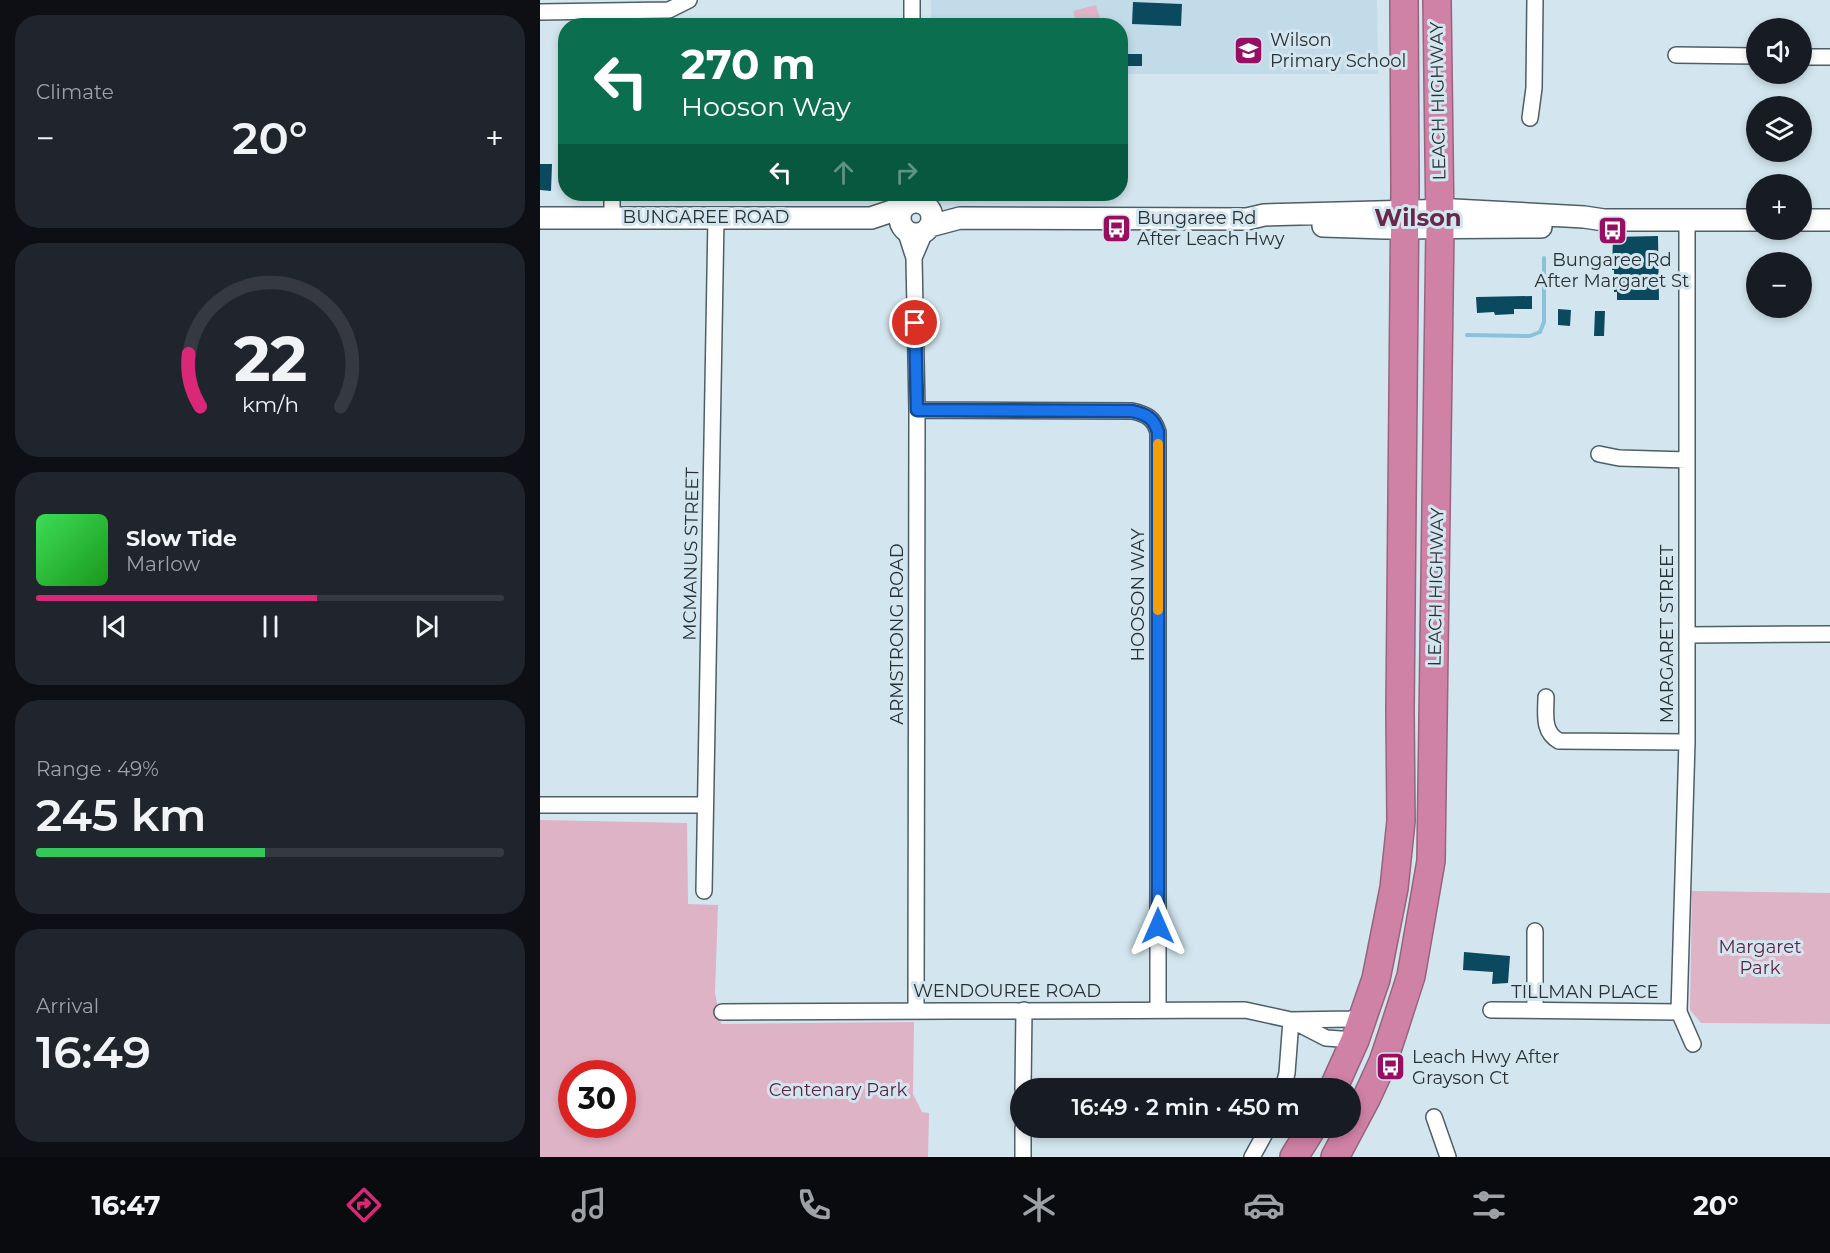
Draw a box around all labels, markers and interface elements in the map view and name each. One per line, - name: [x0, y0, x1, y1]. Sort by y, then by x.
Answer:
- map controls: [1746, 18, 1812, 318]
- button: sound: [1746, 18, 1812, 84]
- street label: LEACH HIGHWAY: [1426, 21, 1450, 181]
- place label: Wilson Primary School: [1270, 29, 1406, 72]
- school or university icon: Wilson Primary School: [1233, 34, 1265, 66]
- text: 270 m: [681, 38, 815, 90]
- icon: left: [582, 42, 660, 120]
- text: Climate: [36, 80, 114, 104]
- text: Hooson Way: [681, 90, 851, 123]
- button: layers: [1746, 96, 1812, 162]
- text: 20°: [232, 110, 308, 165]
- text: −: [36, 118, 55, 158]
- text: +: [485, 118, 504, 158]
- icon: left: [764, 156, 797, 189]
- icon: ahead: [827, 156, 860, 189]
- icon: right: [890, 156, 923, 189]
- button: +: [1746, 174, 1812, 240]
- district label: Wilson: [1374, 203, 1462, 232]
- street label: BUNGAREE ROAD: [623, 206, 789, 228]
- place label: Bungaree Rd After Leach Hwy: [1137, 207, 1285, 250]
- bus stop icon: Bungaree Rd After Leach Hwy: [1100, 212, 1132, 244]
- bus stop icon: Bungaree Rd After Margaret St: [1596, 215, 1628, 247]
- place label: Bungaree Rd After Margaret St: [1535, 249, 1689, 292]
- button: −: [1746, 252, 1812, 318]
- pin: [889, 297, 940, 348]
- icon: arrive: [898, 306, 931, 339]
- text: 22: [233, 321, 307, 397]
- text: km/h: [241, 392, 299, 418]
- street label: MCMANUS STREET: [678, 466, 704, 641]
- street label: LEACH HIGHWAY: [1424, 507, 1448, 667]
- text: Slow Tide: [126, 525, 237, 552]
- street label: HOOSON WAY: [1127, 528, 1149, 662]
- street label: ARMSTRONG ROAD: [886, 543, 908, 725]
- street label: MARGARET STREET: [1656, 544, 1678, 723]
- text: Marlow: [126, 552, 200, 576]
- icon: previous: [98, 610, 131, 643]
- icon: pause: [254, 610, 287, 643]
- icon: next: [410, 610, 443, 643]
- text: Range · 49%: [36, 757, 159, 781]
- text: 245 km: [36, 787, 207, 842]
- position arrow: [1126, 894, 1190, 958]
- park label: Margaret Park: [1719, 936, 1801, 979]
- street label: WENDOUREE ROAD: [913, 980, 1101, 1002]
- street label: TILLMAN PLACE: [1511, 981, 1659, 1003]
- text: Arrival: [36, 994, 99, 1018]
- text: 16:49: [36, 1024, 151, 1079]
- place label: Leach Hwy After Grayson Ct: [1412, 1046, 1559, 1089]
- bus stop icon: Leach Hwy After Grayson Ct: [1375, 1051, 1407, 1083]
- speed limit sign: 30: [558, 1060, 636, 1138]
- park label: Centenary Park: [769, 1079, 908, 1101]
- text: 16:49 · 2 min · 450 m: [1071, 1094, 1300, 1121]
- icon: directions: [343, 1184, 385, 1226]
- icon: music: [568, 1184, 610, 1226]
- icon: phone: [793, 1184, 835, 1226]
- icon: climate: [1018, 1184, 1060, 1226]
- icon: car: [1243, 1184, 1285, 1226]
- icon: filters: [1468, 1184, 1510, 1226]
- text: 16:47: [91, 1189, 161, 1222]
- text: 20°: [1693, 1189, 1738, 1222]

